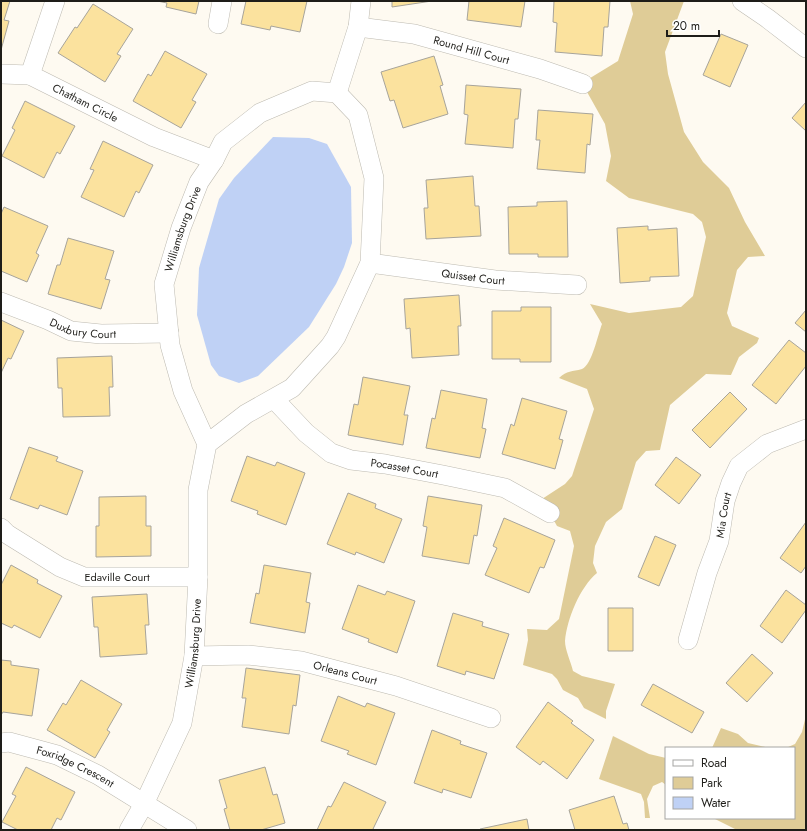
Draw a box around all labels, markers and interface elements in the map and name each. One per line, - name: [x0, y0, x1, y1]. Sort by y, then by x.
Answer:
- scale bar: [667, 12, 719, 38]
- text: 20 m: [673, 17, 700, 35]
- street label: Round Hill Court: [432, 32, 512, 68]
- street label: Chatham Circle: [50, 79, 121, 126]
- street label: Williamsburg Drive: [160, 183, 205, 274]
- street label: Quisset Court: [440, 265, 505, 289]
- street label: Duxbury Court: [47, 314, 116, 342]
- street label: Pocasset Court: [370, 454, 440, 482]
- street label: Mia Court: [712, 490, 735, 539]
- street label: Edaville Court: [85, 569, 150, 585]
- street label: Williamsburg Drive: [180, 598, 205, 689]
- street label: Orleans Court: [312, 657, 379, 689]
- street label: Foxridge Crescent: [35, 742, 118, 791]
- legend: [665, 747, 795, 819]
- text: Road: [701, 754, 727, 772]
- text: Park: [701, 774, 723, 792]
- text: Water: [701, 794, 732, 812]

